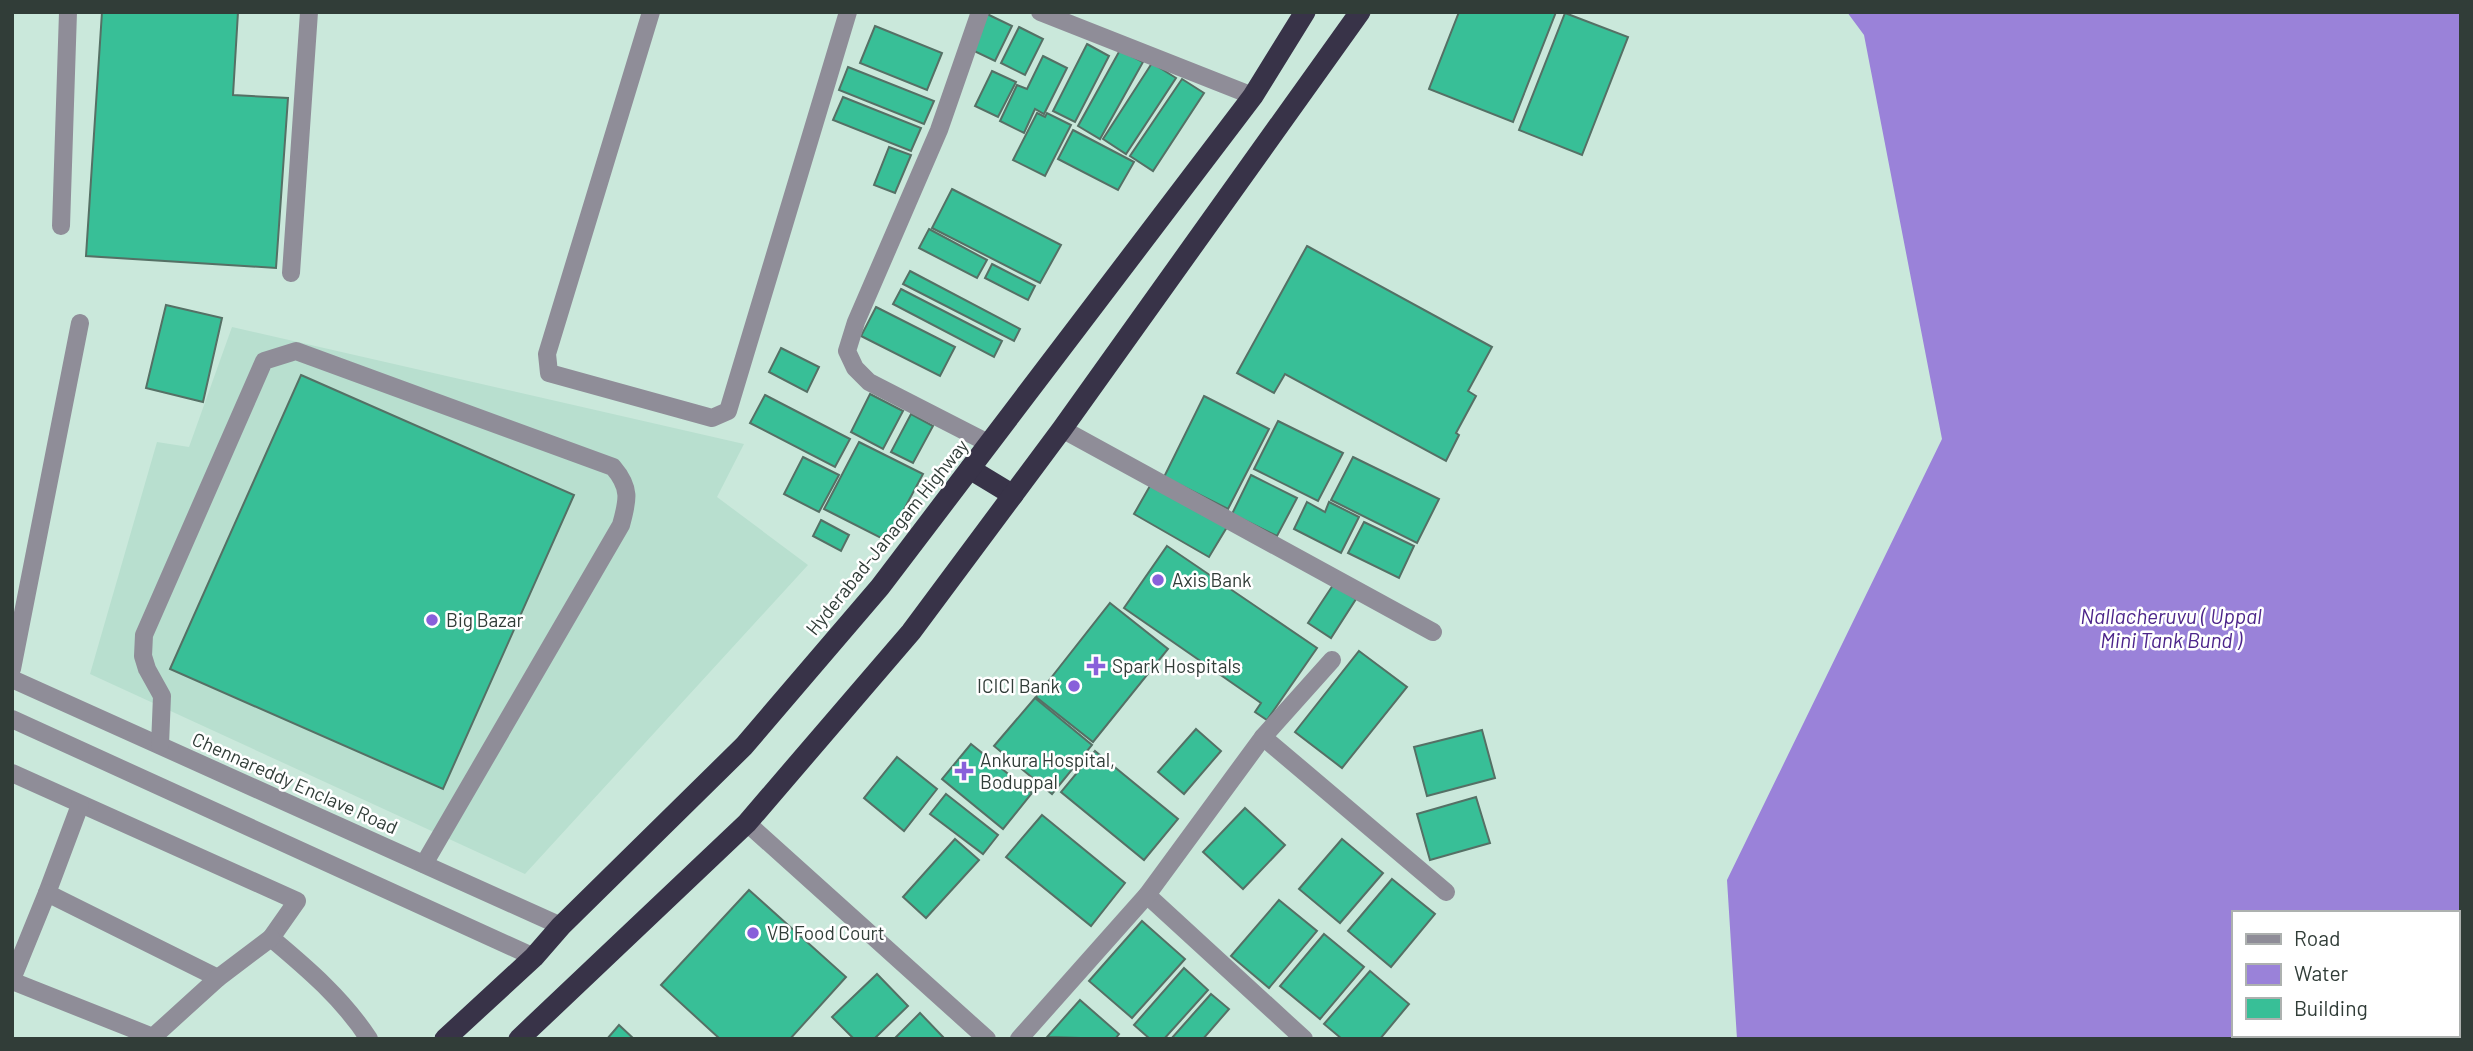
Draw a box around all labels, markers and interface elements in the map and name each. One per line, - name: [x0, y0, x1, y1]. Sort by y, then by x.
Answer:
- street label: Hyderabad-Janagam Highway: [800, 434, 973, 639]
- place label: Axis Bank: [1172, 568, 1252, 591]
- marker: Axis Bank: [1150, 572, 1166, 588]
- water label: Nallacheruvu ( Uppal Mini Tank Bund ): [2080, 603, 2262, 652]
- place label: Big Bazar: [446, 608, 523, 631]
- marker: Big Bazar: [424, 612, 440, 628]
- place label: Spark Hospitals: [1112, 654, 1241, 677]
- marker: Spark Hospitals: [1086, 656, 1106, 676]
- place label: ICICI Bank: [977, 674, 1060, 697]
- marker: ICICI Bank: [1066, 678, 1082, 694]
- street label: Chennareddy Enclave Road: [189, 727, 401, 838]
- place label: Ankura Hospital, Boduppal: [980, 748, 1115, 793]
- marker: Ankura Hospital, Boduppal: [954, 761, 974, 781]
- legend: [2232, 911, 2459, 1037]
- place label: VB Food Court: [767, 921, 885, 944]
- marker: VB Food Court: [745, 925, 761, 941]
- text: Road: [2294, 925, 2340, 950]
- text: Water: [2294, 960, 2349, 985]
- text: Building: [2294, 995, 2368, 1020]

